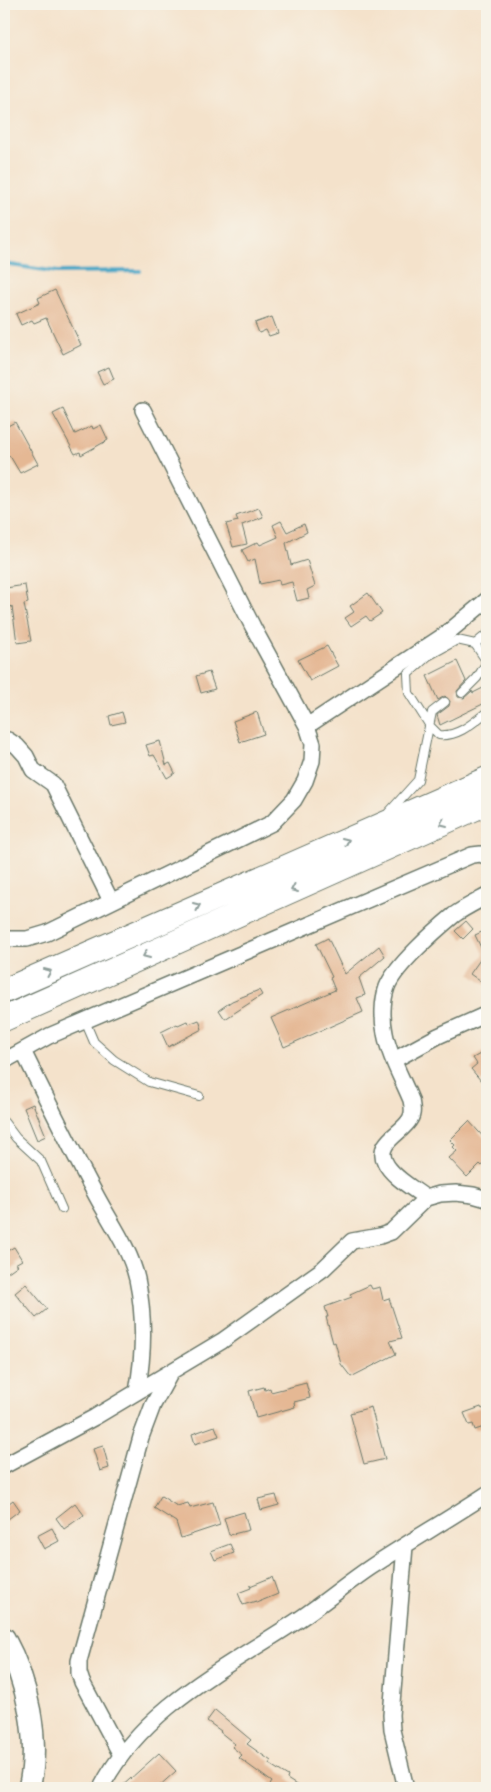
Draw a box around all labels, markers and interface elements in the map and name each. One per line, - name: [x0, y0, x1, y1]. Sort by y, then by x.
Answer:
- one-way arrow: [439, 817, 448, 827]
- one-way arrow: [341, 836, 350, 847]
- one-way arrow: [290, 883, 299, 894]
- one-way arrow: [192, 902, 201, 913]
- one-way arrow: [142, 949, 151, 960]
- one-way arrow: [43, 967, 52, 978]

